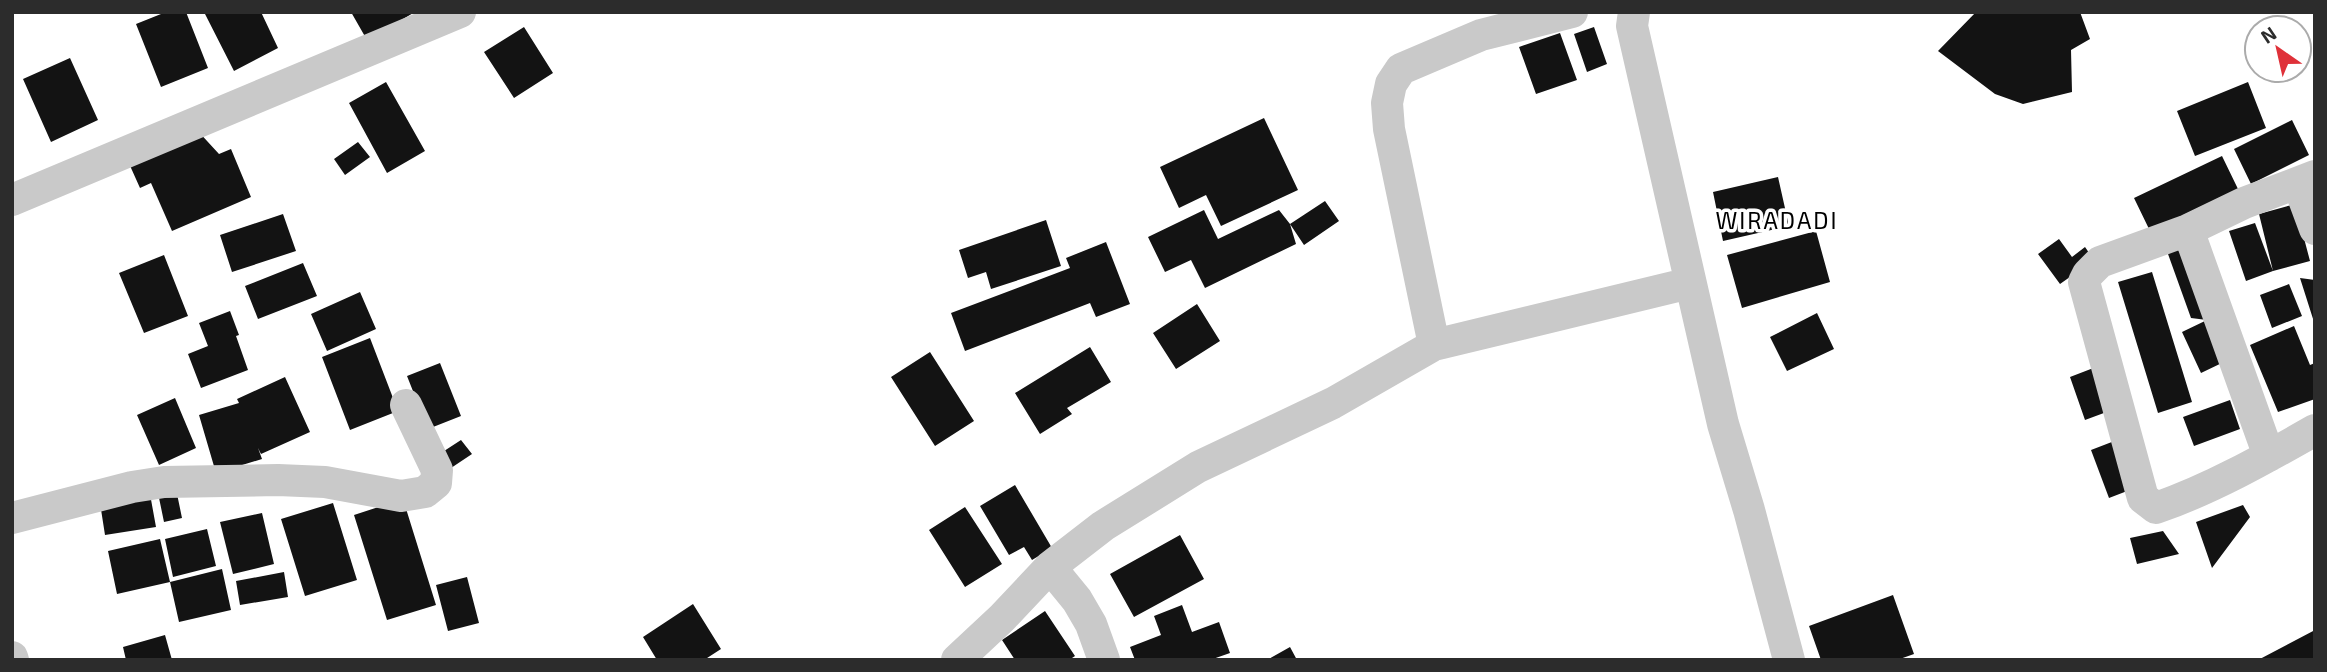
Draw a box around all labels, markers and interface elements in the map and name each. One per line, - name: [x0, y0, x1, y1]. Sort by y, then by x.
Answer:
- north arrow: [2243, 14, 2313, 84]
- text: N: [2256, 21, 2280, 48]
- district label: WIRADADI: [1715, 206, 1839, 234]

